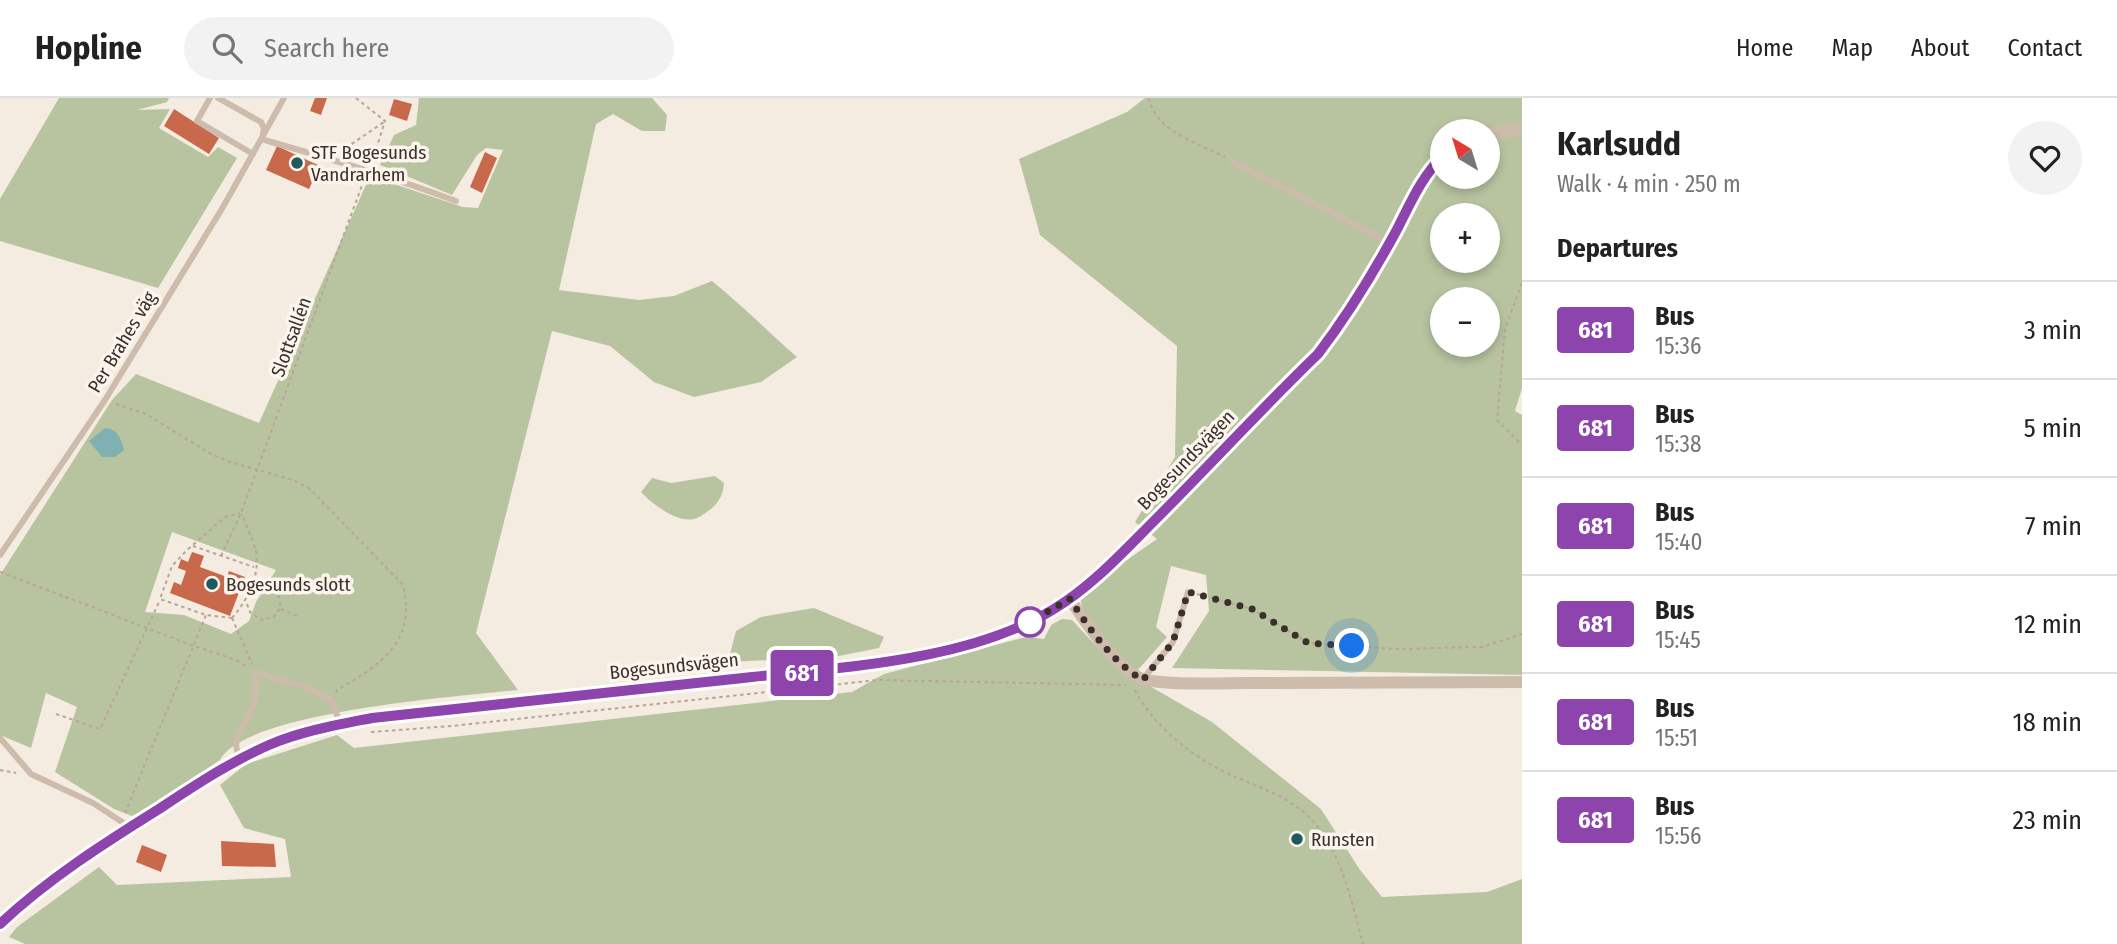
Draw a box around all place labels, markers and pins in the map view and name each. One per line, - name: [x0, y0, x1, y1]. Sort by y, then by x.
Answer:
- place label: STF Bogesunds Vandrarhem: [311, 141, 426, 186]
- marker: STF Bogesunds Vandrarhem: [289, 155, 305, 171]
- place label: Bogesunds slott: [226, 573, 351, 596]
- marker: Bogesunds slott: [204, 576, 220, 592]
- unlabelled marker: [1015, 607, 1045, 637]
- place label: Runsten: [1311, 828, 1375, 851]
- marker: Runsten: [1289, 831, 1305, 847]

